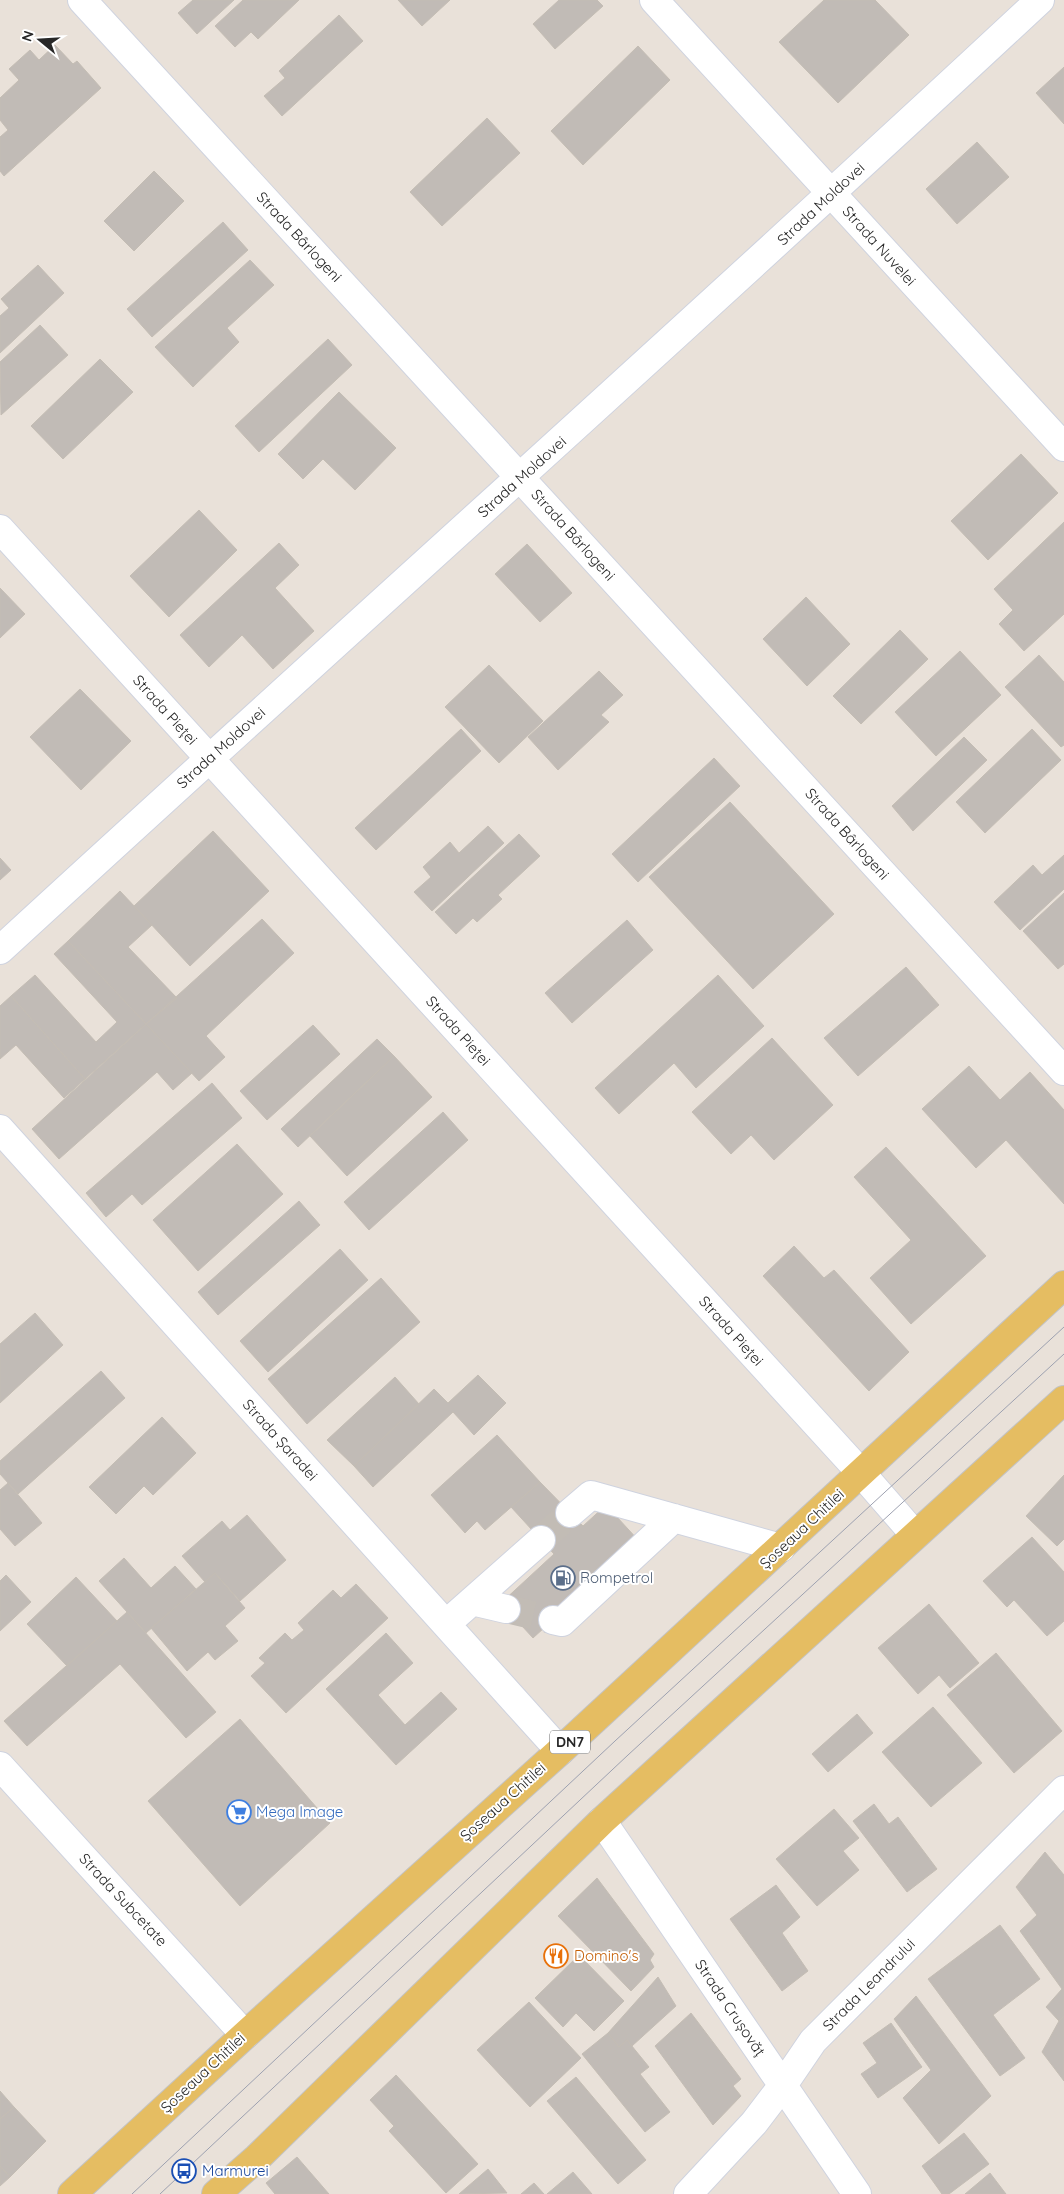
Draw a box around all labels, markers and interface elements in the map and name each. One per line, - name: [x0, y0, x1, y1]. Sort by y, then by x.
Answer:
- north arrow: [15, 15, 65, 65]
- text: N: [17, 28, 38, 44]
- street label: Strada Moldovei: [773, 158, 868, 249]
- street label: Strada Bârlogeni: [253, 187, 346, 286]
- street label: Strada Nuvelei: [838, 202, 920, 290]
- street label: Strada Moldovei: [473, 432, 570, 521]
- street label: Strada Bârlogeni: [527, 485, 620, 584]
- street label: Strada Pieței: [129, 671, 202, 749]
- street label: Strada Moldovei: [172, 703, 269, 792]
- street label: Strada Bârlogeni: [801, 784, 894, 883]
- street label: Strada Pieței: [422, 992, 495, 1070]
- street label: Strada Pieței: [695, 1292, 768, 1370]
- street label: Strada Șaradei: [239, 1395, 322, 1484]
- street label: Șoseaua Chitilei: [755, 1485, 848, 1573]
- fuel station icon: Rompetrol: [550, 1565, 576, 1591]
- place label: Rompetrol: [580, 1568, 653, 1587]
- road number: DN7: [550, 1730, 590, 1754]
- street label: Șoseaua Chitilei: [456, 1758, 549, 1845]
- supermarket icon: Mega Image: [226, 1799, 252, 1825]
- place label: Mega Image: [256, 1802, 343, 1821]
- street label: Strada Subcetate: [75, 1849, 171, 1950]
- street label: Strada Leandrului: [818, 1934, 919, 2035]
- restaurant icon: Domino's: [543, 1943, 569, 1969]
- place label: Domino's: [574, 1946, 639, 1965]
- street label: Strada Crușovăț: [691, 1956, 770, 2060]
- street label: Șoseaua Chitilei: [156, 2029, 249, 2117]
- bus stop icon: Marmurei: [171, 2158, 197, 2184]
- place label: Marmurei: [202, 2161, 269, 2180]

